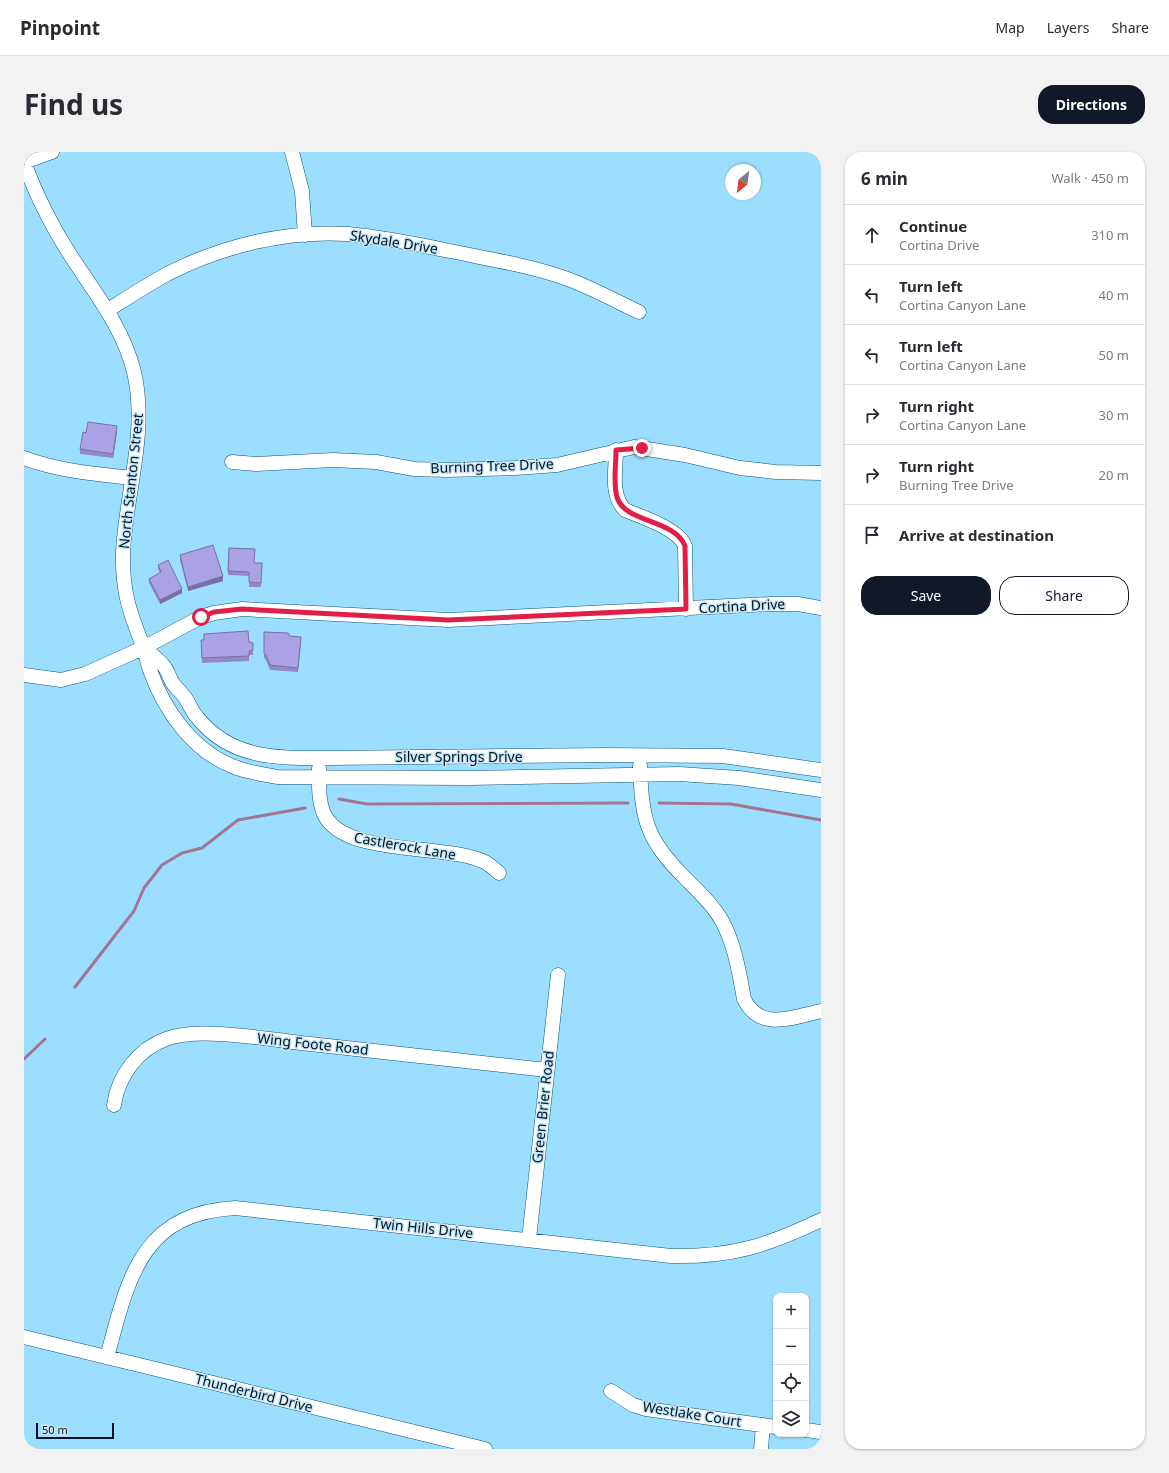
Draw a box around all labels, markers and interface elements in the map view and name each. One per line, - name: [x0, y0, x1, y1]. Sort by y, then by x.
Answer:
- text: Pinpoint: [20, 15, 100, 41]
- text: Map: [996, 18, 1025, 37]
- text: Layers: [1047, 18, 1089, 37]
- text: Share: [1111, 18, 1149, 37]
- text: Find us: [24, 85, 123, 123]
- button: Directions: [1038, 85, 1145, 124]
- north arrow: [725, 164, 761, 200]
- text: 6 min: [861, 167, 908, 190]
- text: Walk · 450 m: [1051, 169, 1129, 187]
- text: Continue: [899, 216, 967, 236]
- icon: ahead: [861, 224, 883, 246]
- street label: Skydale Drive: [349, 225, 439, 258]
- text: 310 m: [1091, 226, 1129, 244]
- text: Cortina Drive: [899, 236, 979, 254]
- text: Turn left: [899, 276, 963, 296]
- icon: left: [861, 284, 883, 306]
- text: 40 m: [1099, 286, 1129, 304]
- text: Cortina Canyon Lane: [899, 296, 1026, 314]
- text: Turn left: [899, 336, 963, 356]
- icon: left: [861, 344, 883, 366]
- text: 50 m: [1099, 346, 1129, 364]
- text: Cortina Canyon Lane: [899, 356, 1026, 374]
- text: Turn right: [899, 396, 974, 416]
- icon: right: [861, 404, 883, 426]
- text: 30 m: [1099, 406, 1129, 424]
- street label: North Stanton Street: [114, 412, 147, 550]
- text: Cortina Canyon Lane: [899, 416, 1026, 434]
- route end: [633, 439, 651, 457]
- street label: Burning Tree Drive: [430, 454, 554, 477]
- text: Turn right: [899, 456, 974, 476]
- icon: right: [861, 464, 883, 486]
- text: 20 m: [1099, 466, 1129, 484]
- text: Burning Tree Drive: [899, 476, 1014, 494]
- icon: arrive: [861, 524, 883, 546]
- text: Arrive at destination: [899, 525, 1054, 545]
- button: Save: [861, 576, 991, 615]
- button: Share: [999, 576, 1129, 615]
- street label: Cortina Drive: [698, 594, 786, 617]
- route start: [192, 608, 210, 626]
- street label: Silver Springs Drive: [395, 747, 523, 766]
- street label: Castlerock Lane: [352, 827, 458, 864]
- street label: Wing Foote Road: [256, 1028, 370, 1059]
- street label: Green Brier Road: [527, 1050, 558, 1164]
- street label: Twin Hills Drive: [372, 1213, 474, 1242]
- map controls: [773, 1293, 809, 1437]
- button: +: [773, 1293, 809, 1329]
- button: −: [773, 1329, 809, 1365]
- button: locate: [773, 1365, 809, 1401]
- street label: Thunderbird Drive: [193, 1369, 315, 1416]
- street label: Westlake Court: [641, 1396, 743, 1431]
- button: layers: [773, 1401, 809, 1437]
- scale bar: [36, 1421, 114, 1440]
- text: 50 m: [42, 1422, 68, 1437]

